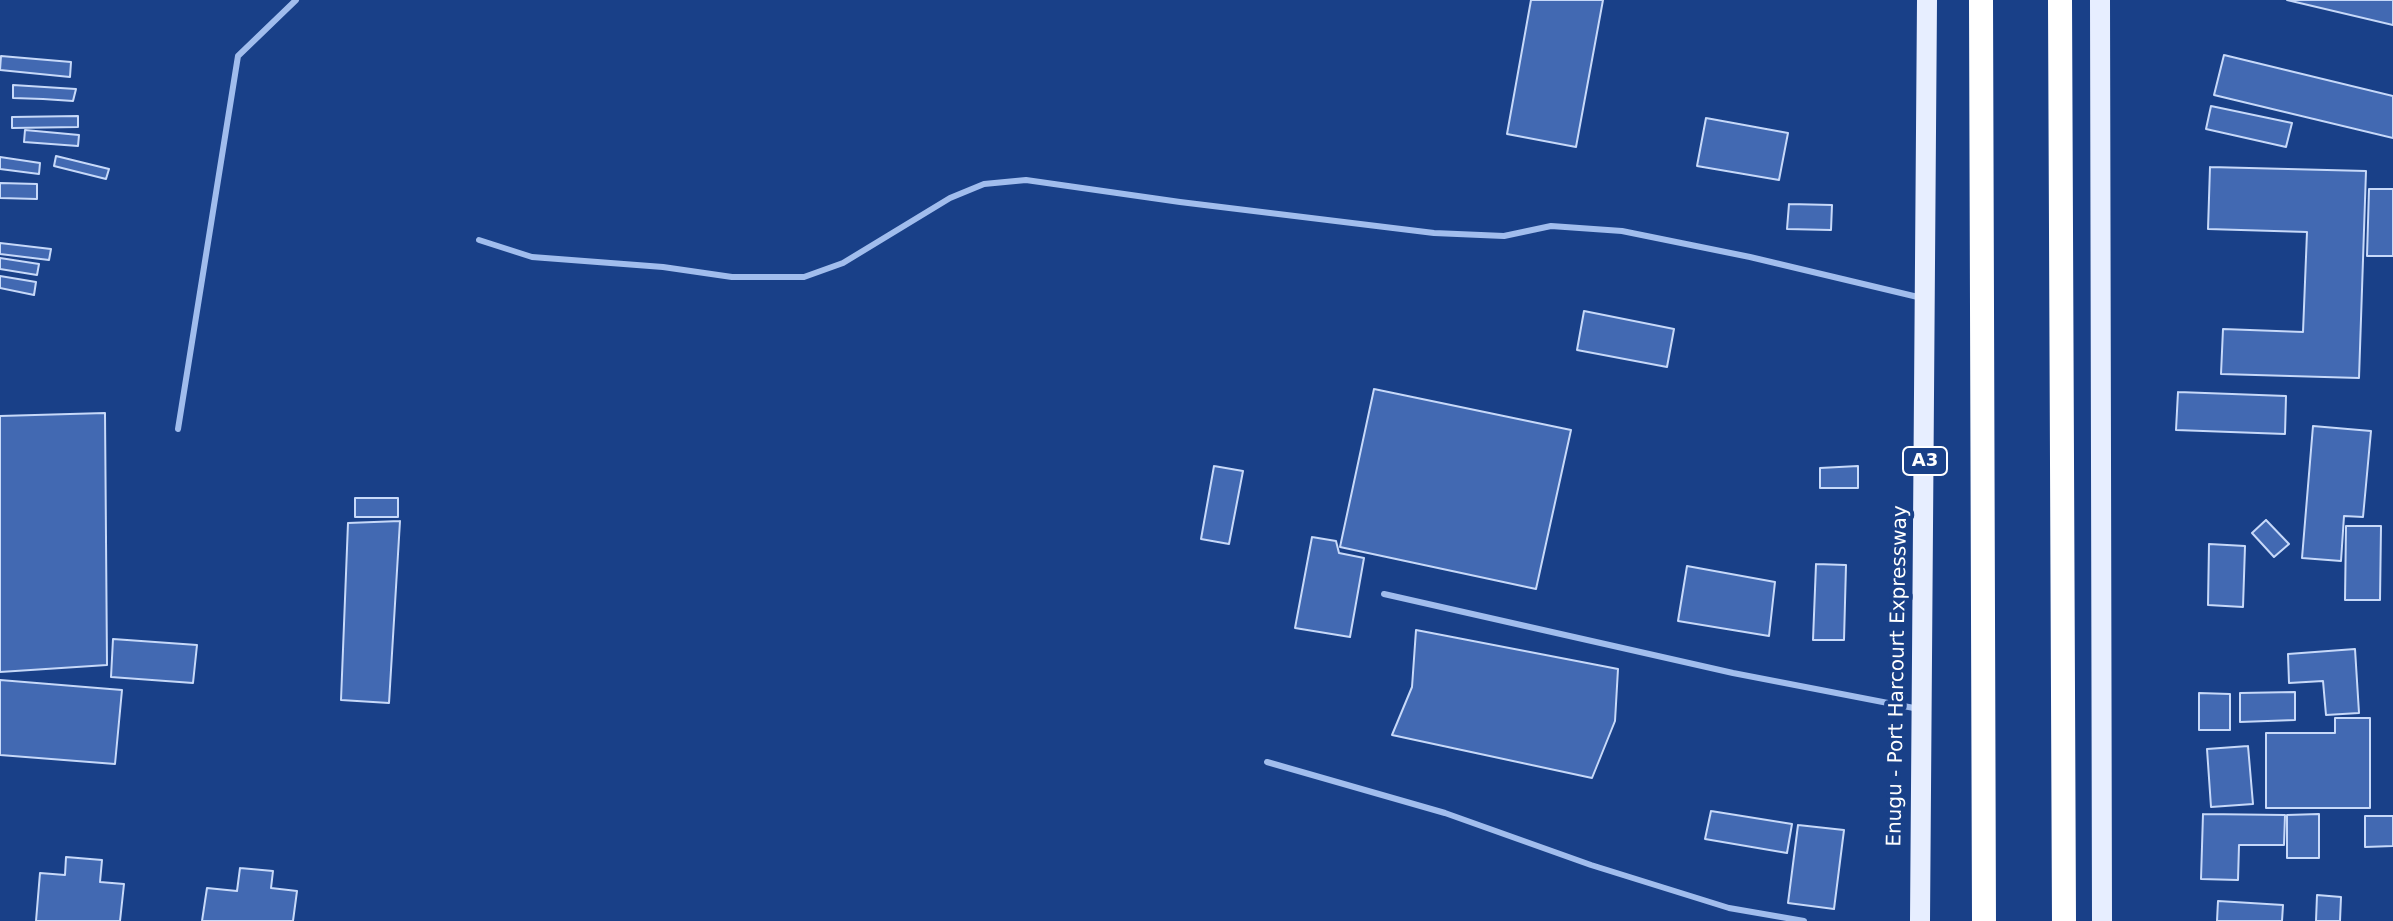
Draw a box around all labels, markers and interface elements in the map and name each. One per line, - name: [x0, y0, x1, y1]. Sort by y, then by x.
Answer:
- road number: A3: [1903, 447, 1947, 475]
- street label: Enugu - Port Harcourt Expressway: [1883, 505, 1913, 847]

